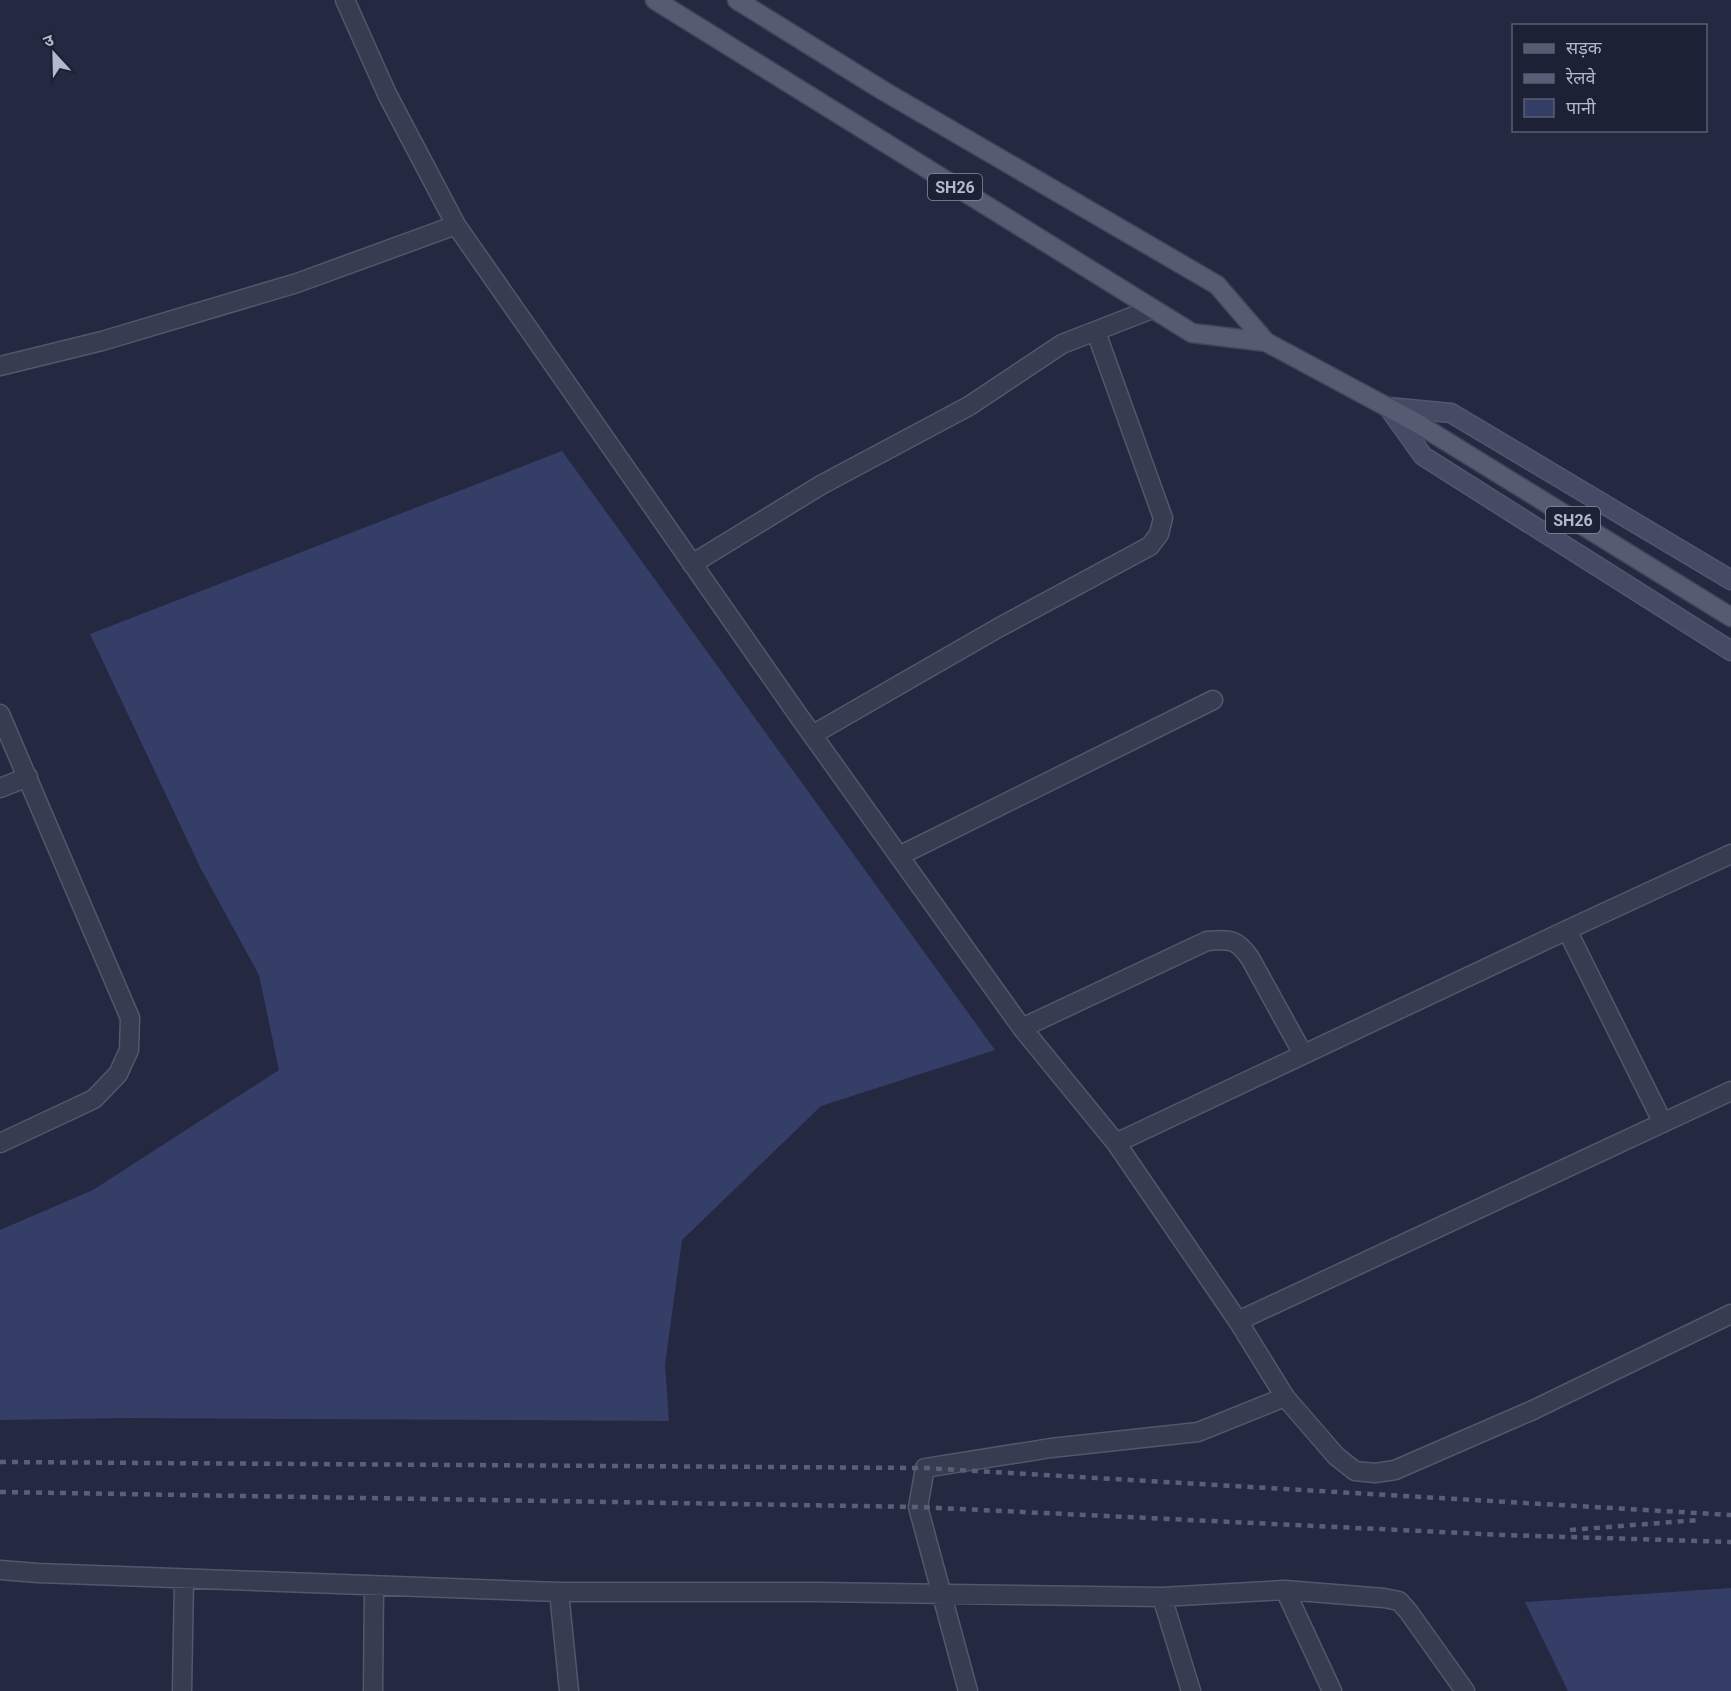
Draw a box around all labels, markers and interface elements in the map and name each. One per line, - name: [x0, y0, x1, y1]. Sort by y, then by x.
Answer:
- north arrow: [24, 24, 84, 84]
- legend: [1512, 24, 1707, 132]
- text: उ: [41, 30, 57, 51]
- text: सड़क: [1566, 37, 1603, 58]
- text: रेलवे: [1565, 67, 1597, 88]
- text: पानी: [1566, 97, 1596, 118]
- road number: SH26: [928, 174, 982, 200]
- road number: SH26: [1546, 507, 1600, 533]

